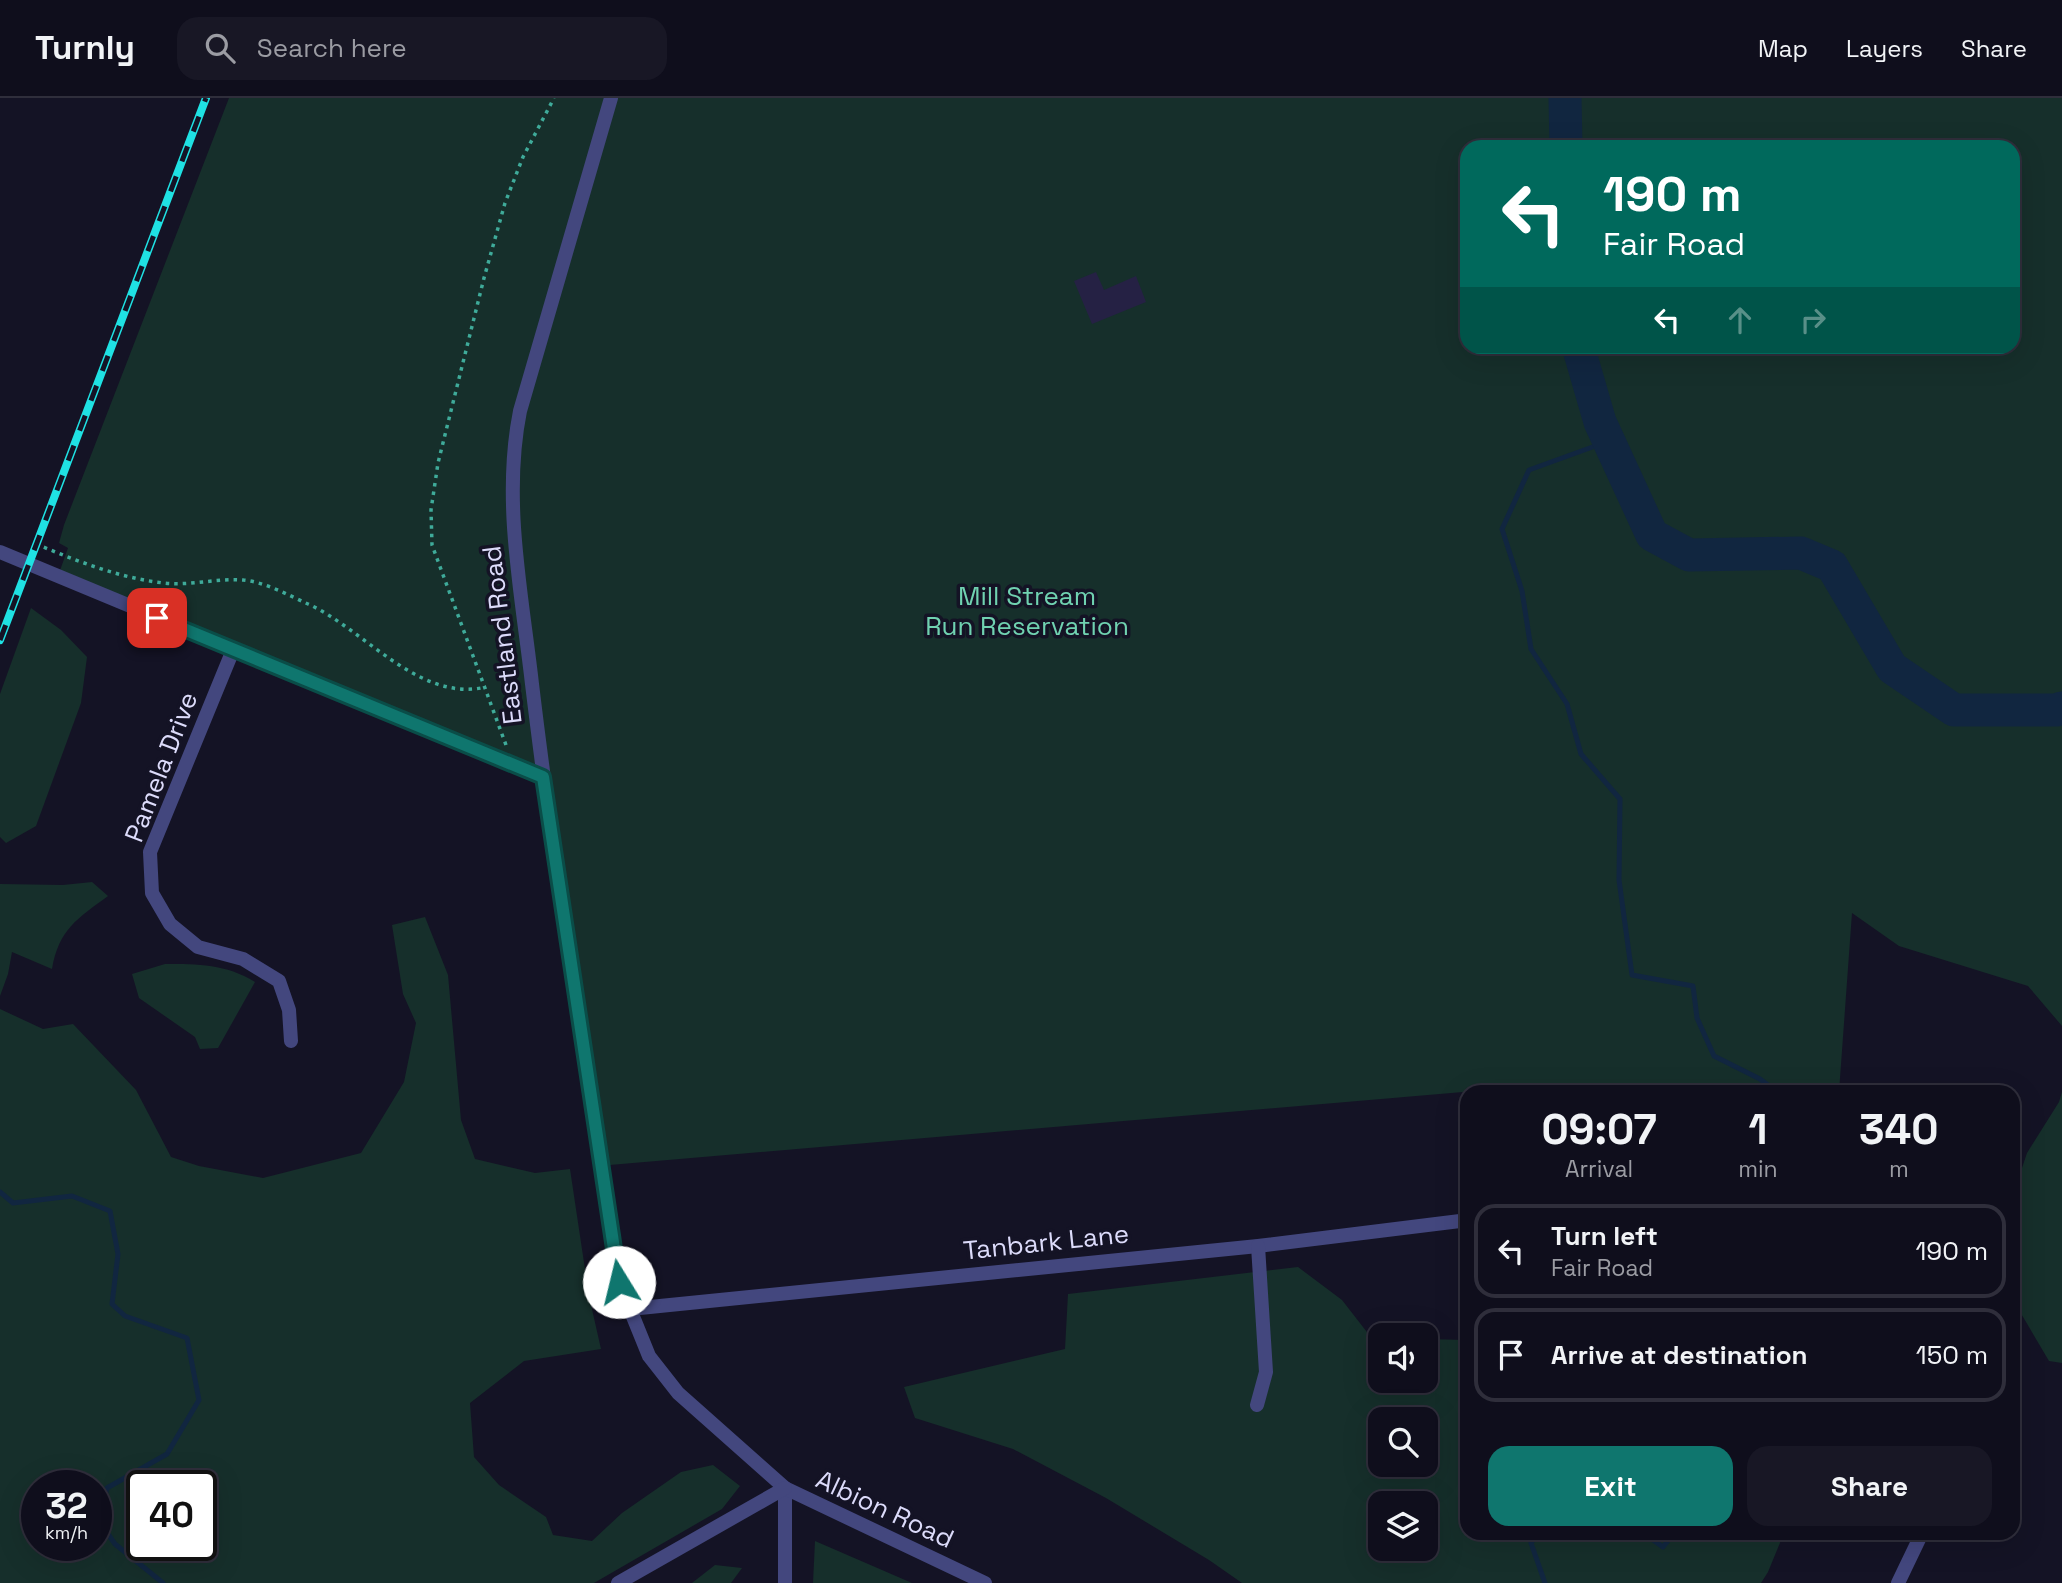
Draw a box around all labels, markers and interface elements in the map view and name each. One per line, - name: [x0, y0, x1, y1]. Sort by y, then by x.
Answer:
- search box: [177, 17, 667, 80]
- text: Turnly: [35, 27, 135, 69]
- icon: search: [201, 29, 239, 67]
- text: Search here: [257, 31, 407, 65]
- text: Map: [1758, 33, 1808, 64]
- text: Layers: [1846, 33, 1923, 64]
- text: Share: [1961, 33, 2027, 64]
- text: 190 m: [1603, 163, 1741, 225]
- icon: left: [1488, 168, 1579, 259]
- text: Fair Road: [1603, 224, 1745, 264]
- icon: left: [1648, 301, 1686, 339]
- icon: ahead: [1721, 301, 1759, 339]
- icon: right: [1794, 301, 1832, 339]
- street label: Eastland Road: [474, 544, 530, 726]
- park label: Mill Stream Run Reservation: [925, 579, 1129, 643]
- pin: [127, 588, 187, 648]
- icon: arrive: [138, 599, 176, 637]
- street label: Pamela Drive: [117, 687, 205, 847]
- text: 09:07: [1541, 1103, 1657, 1156]
- text: 1: [1748, 1103, 1767, 1156]
- text: 340: [1859, 1103, 1939, 1156]
- text: Arrival: [1565, 1154, 1633, 1184]
- text: min: [1738, 1154, 1778, 1184]
- text: m: [1889, 1154, 1909, 1184]
- street label: Tanbark Lane: [961, 1216, 1131, 1268]
- text: Turn left: [1551, 1219, 1658, 1253]
- icon: left: [1492, 1232, 1530, 1270]
- text: 190 m: [1916, 1234, 1988, 1268]
- position arrow: [582, 1245, 656, 1319]
- text: Fair Road: [1551, 1253, 1653, 1283]
- map controls: [1368, 1323, 1438, 1561]
- button: sound: [1368, 1323, 1438, 1393]
- icon: arrive: [1492, 1336, 1530, 1374]
- text: Arrive at destination: [1551, 1338, 1808, 1372]
- text: 150 m: [1916, 1338, 1988, 1372]
- button: search: [1368, 1407, 1438, 1477]
- button: Exit: [1488, 1446, 1733, 1526]
- button: Share: [1747, 1446, 1992, 1526]
- street label: Albion Road: [811, 1462, 959, 1556]
- speed limit sign: 40: [126, 1470, 217, 1561]
- text: 32: [45, 1484, 88, 1528]
- button: layers: [1368, 1491, 1438, 1561]
- text: km/h: [45, 1521, 88, 1544]

